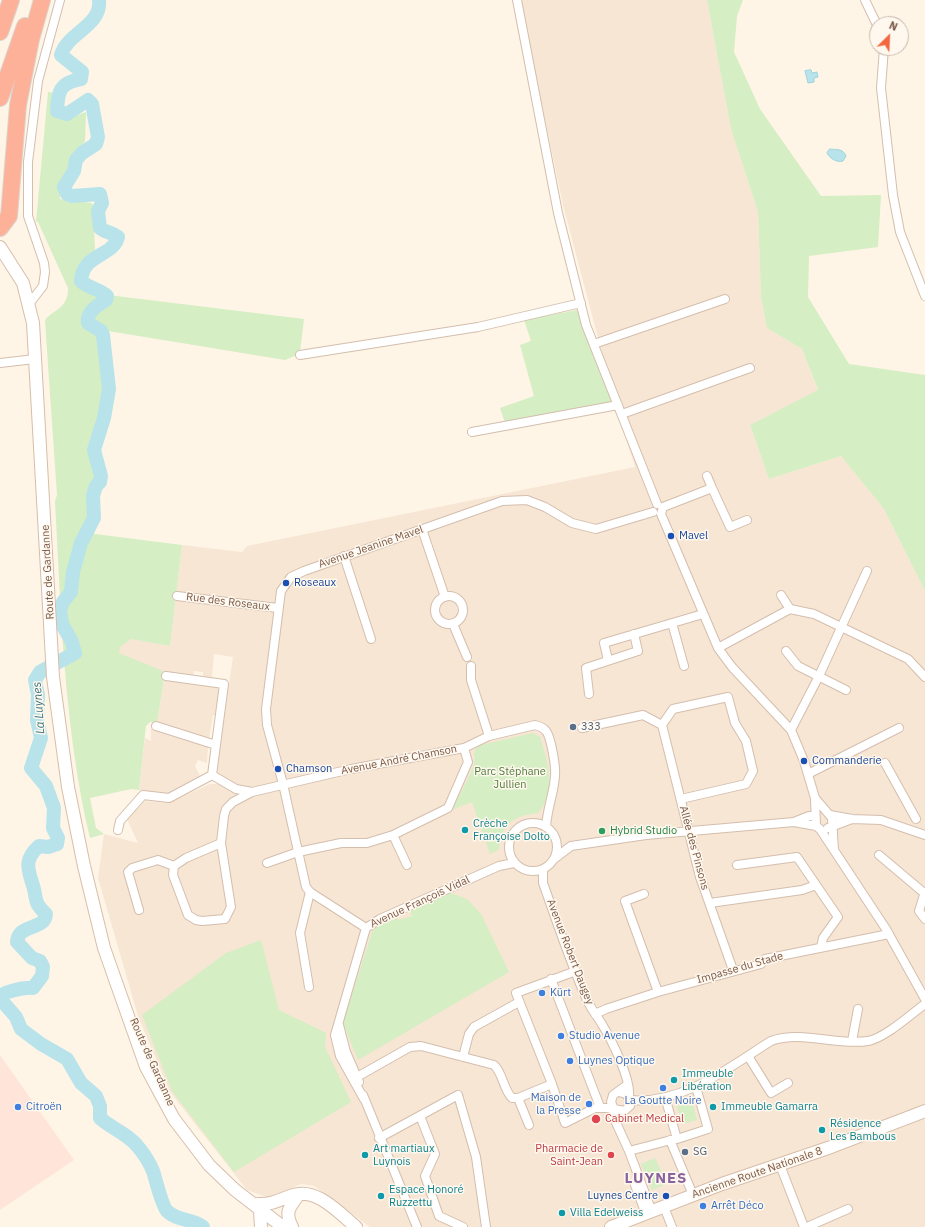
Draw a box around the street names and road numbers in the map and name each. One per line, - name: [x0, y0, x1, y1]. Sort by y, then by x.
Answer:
- street label: Avenue Jeanine Mavel: [317, 523, 425, 571]
- street label: Route de Gardanne: [39, 524, 57, 620]
- street label: Rue des Roseaux: [185, 590, 271, 614]
- street label: Avenue André Chamson: [340, 742, 458, 778]
- street label: Allée des Pinsons: [676, 804, 712, 892]
- street label: Avenue François Vidal: [368, 873, 472, 931]
- street label: Avenue Robert Daugey: [544, 897, 596, 1007]
- street label: Impasse du Stade: [695, 949, 785, 987]
- street label: Route de Gardanne: [127, 1016, 177, 1108]
- street label: Ancienne Route Nationale 8: [690, 1144, 824, 1202]

